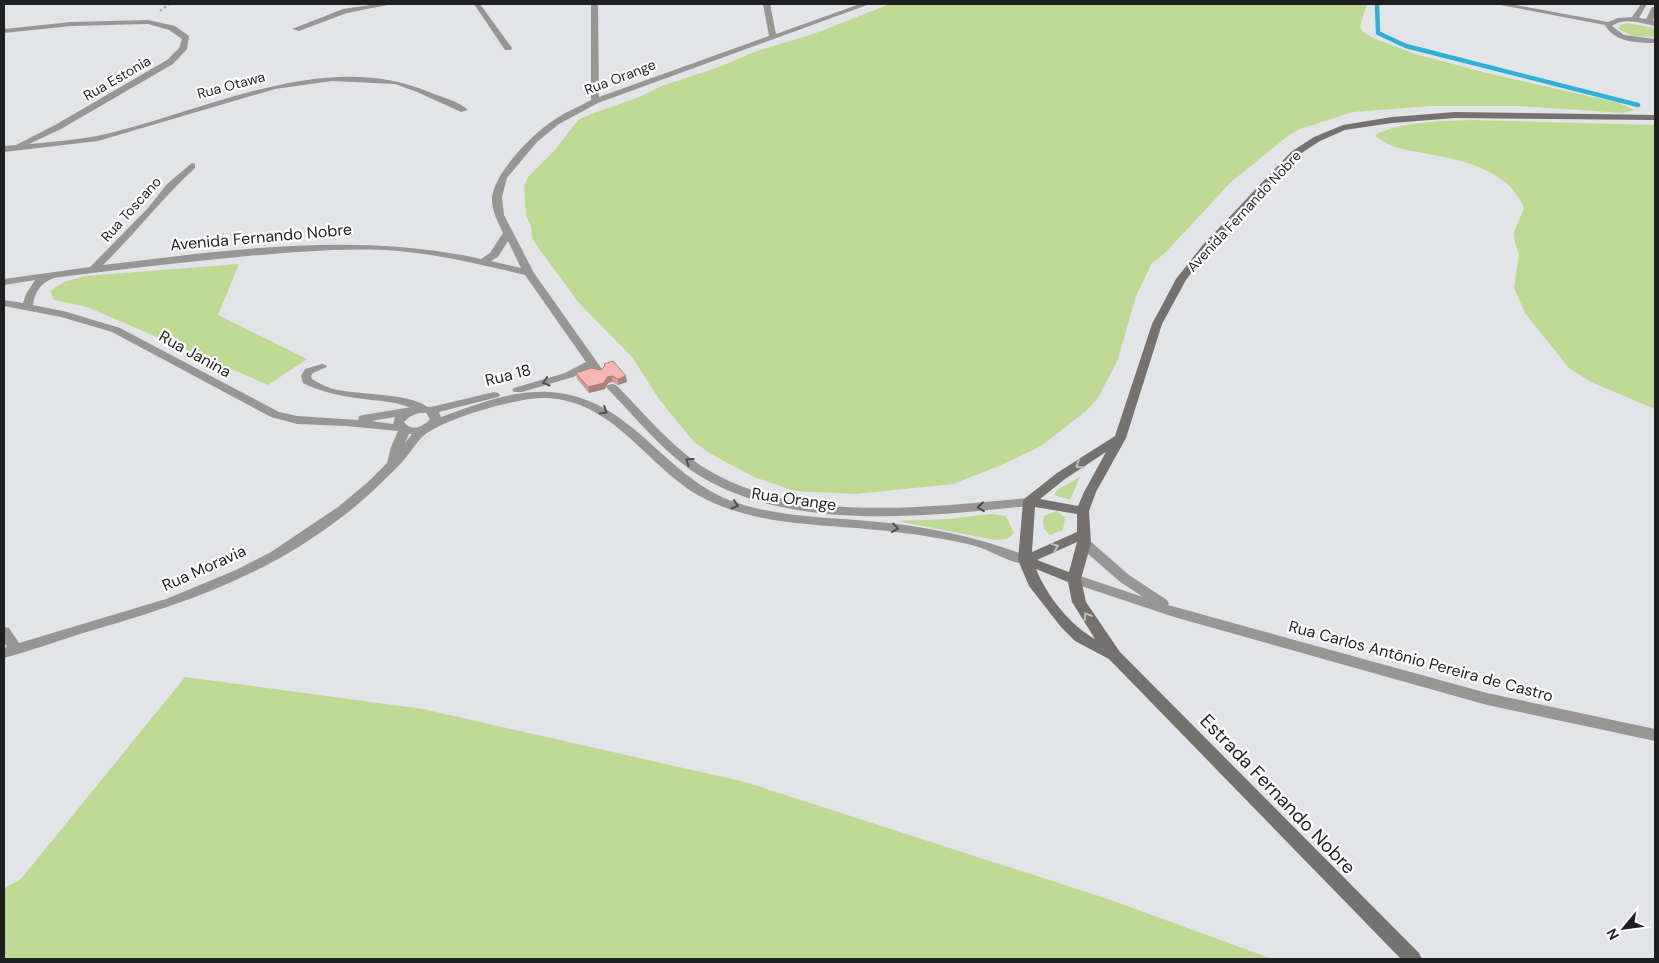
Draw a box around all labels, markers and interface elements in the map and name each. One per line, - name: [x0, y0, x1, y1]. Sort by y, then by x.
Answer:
- street label: Rua Estonia: [80, 51, 154, 105]
- street label: Rua Orange: [582, 55, 658, 99]
- street label: Rua Otawa: [195, 67, 267, 103]
- street label: Avenida Fernando Nobre: [1183, 147, 1305, 275]
- street label: Rua Toscano: [97, 173, 165, 245]
- street label: Avenida Fernando Nobre: [169, 219, 353, 255]
- street label: Rua Janina: [155, 326, 235, 382]
- street label: Rua 18: [483, 359, 533, 391]
- one-way arrow: [542, 376, 550, 386]
- one-way arrow: [598, 404, 607, 414]
- one-way arrow: [685, 458, 695, 467]
- one-way arrow: [1075, 458, 1084, 468]
- street label: Rua Orange: [750, 483, 838, 515]
- one-way arrow: [730, 499, 738, 509]
- one-way arrow: [977, 501, 985, 512]
- one-way arrow: [891, 522, 899, 533]
- street label: Rua Moravia: [159, 540, 249, 596]
- one-way arrow: [1050, 542, 1059, 553]
- one-way arrow: [1084, 612, 1094, 621]
- street label: Rua Carlos Antônio Pereira de Castro: [1286, 616, 1556, 706]
- street label: Estrada Fernando Nobre: [1195, 708, 1361, 880]
- north arrow: [1599, 903, 1649, 953]
- text: N: [1602, 925, 1623, 943]

